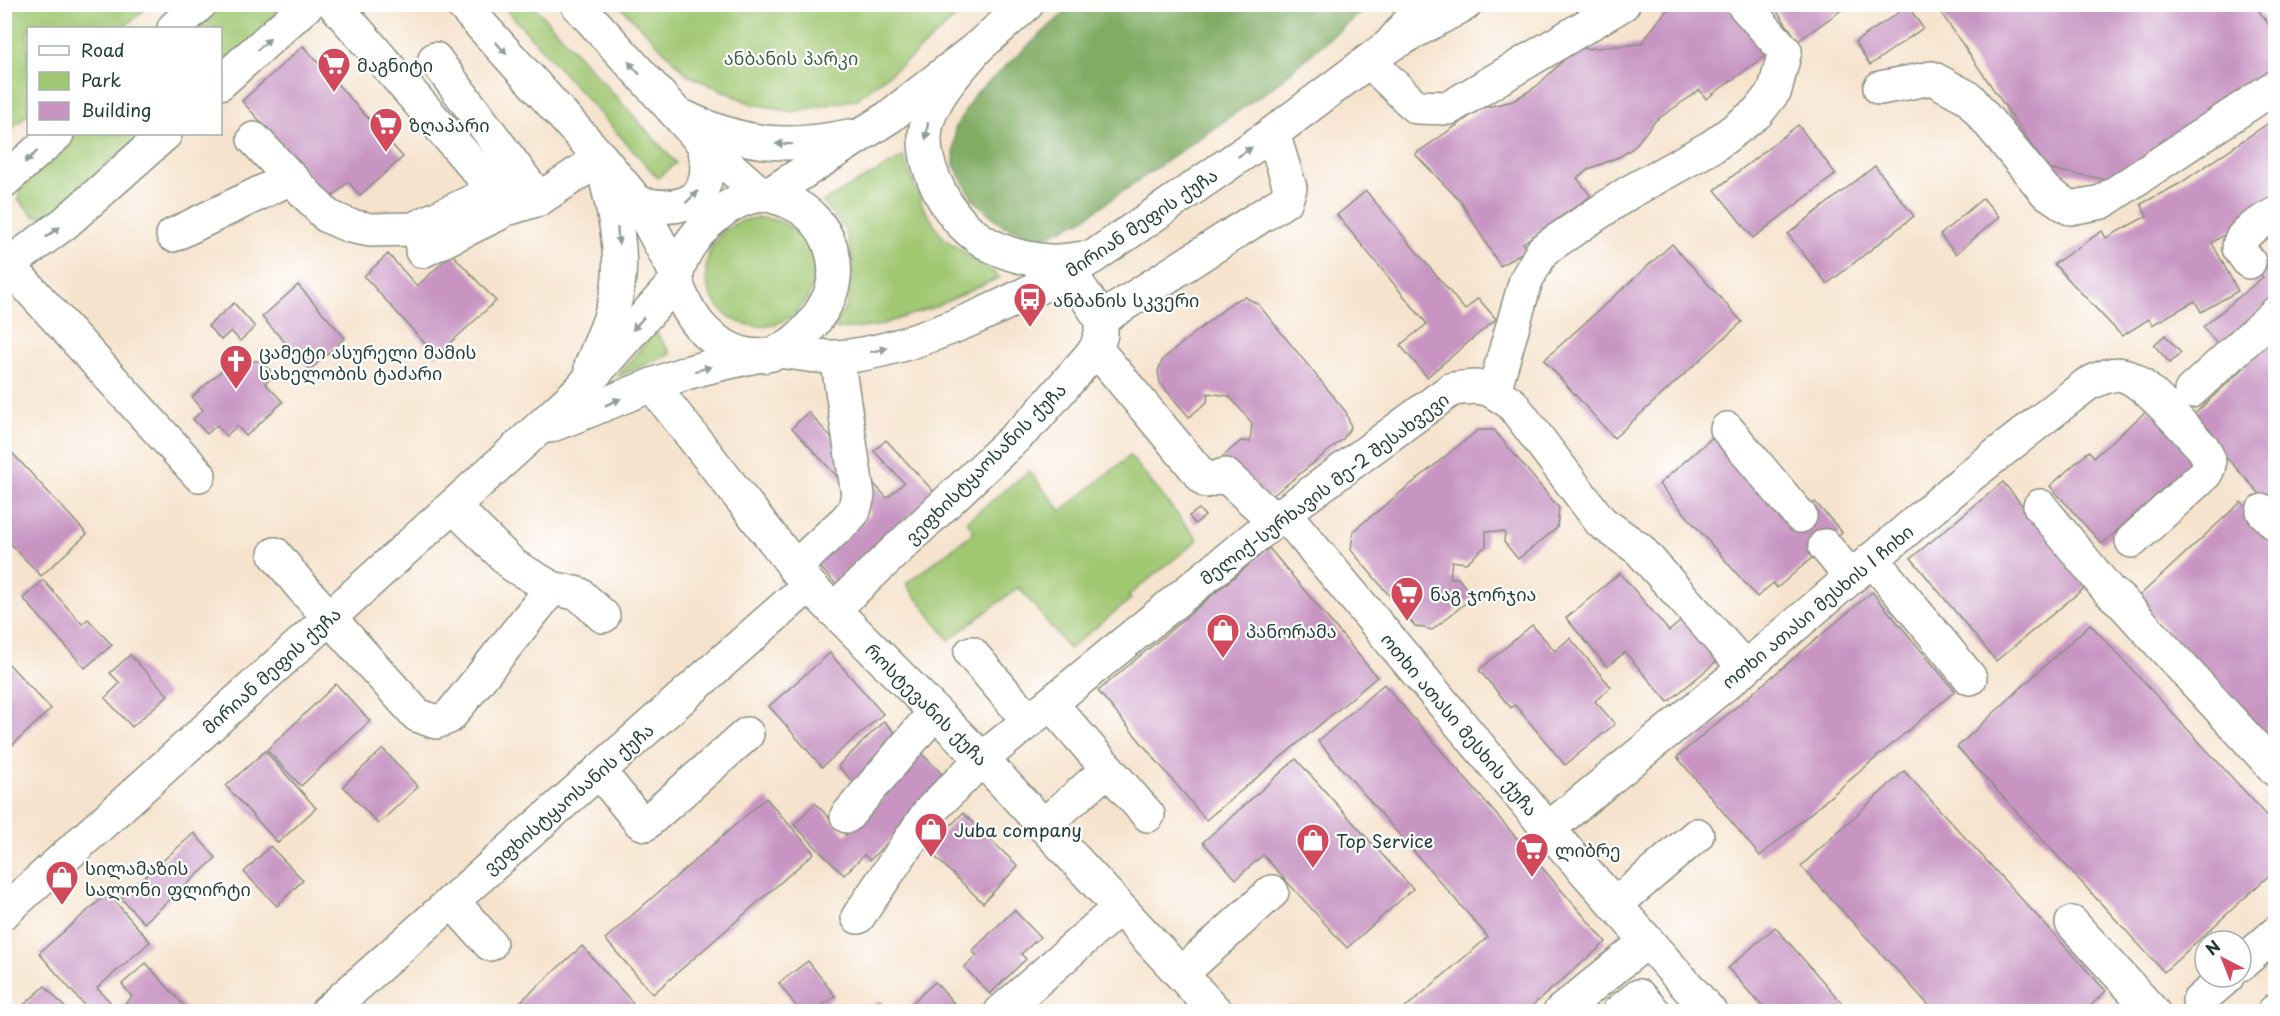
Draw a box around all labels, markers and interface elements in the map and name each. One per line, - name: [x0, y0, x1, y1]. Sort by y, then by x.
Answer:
- legend: [27, 27, 222, 135]
- text: Road: [81, 36, 125, 63]
- one-way arrow: [256, 38, 271, 51]
- one-way arrow: [494, 41, 508, 55]
- park label: ანბანის პარკი: [724, 44, 858, 71]
- supermarket icon: მაგნიტი: [316, 46, 352, 93]
- place label: მაგნიტი: [357, 51, 433, 78]
- one-way arrow: [628, 61, 641, 76]
- text: Park: [81, 66, 121, 93]
- text: Building: [81, 96, 151, 123]
- supermarket icon: ზღაპარი: [368, 106, 404, 153]
- place label: ზღაპარი: [409, 111, 490, 138]
- one-way arrow: [922, 122, 932, 141]
- one-way arrow: [775, 139, 794, 149]
- one-way arrow: [1237, 146, 1253, 158]
- one-way arrow: [24, 150, 39, 163]
- street label: მირიან მეფის ქუჩა: [1060, 161, 1222, 283]
- one-way arrow: [684, 191, 700, 204]
- one-way arrow: [613, 226, 622, 245]
- one-way arrow: [45, 227, 60, 239]
- bus stop icon: ანბანის სკვერი: [1012, 281, 1048, 328]
- place label: ანბანის სკვერი: [1053, 286, 1199, 313]
- one-way arrow: [632, 316, 645, 331]
- place label: ცამეტი ასურელი მამის სახელობის ტაძარი: [259, 338, 476, 386]
- church icon: ცამეტი ასურელი მამის სახელობის ტაძარი: [218, 343, 254, 390]
- one-way arrow: [870, 344, 888, 354]
- one-way arrow: [694, 363, 713, 373]
- street label: ვეფხისტყაოსანის ქუჩა: [898, 376, 1072, 550]
- street label: მელიქ-სურხავის მე-2 შესახვევი: [1194, 385, 1454, 591]
- one-way arrow: [605, 397, 623, 407]
- street label: ოთხი ათასი მესხის I ჩიხი: [1715, 517, 1919, 695]
- supermarket icon: ნაგ ჯორჯია: [1389, 575, 1425, 622]
- place label: ნაგ ჯორჯია: [1430, 580, 1536, 607]
- street label: მირიან მეფის ქუჩა: [196, 600, 346, 740]
- shop icon: პანორამა: [1205, 612, 1241, 659]
- place label: პანორამა: [1246, 617, 1337, 644]
- street label: ოთხი ათასი მესხის ქუჩა: [1375, 626, 1545, 822]
- street label: როსტევანის ქუჩა: [859, 636, 995, 772]
- street label: ვეფხისტყაოსანის ქუჩა: [477, 716, 659, 880]
- shop icon: Juba company: [913, 811, 949, 858]
- place label: Juba company: [954, 816, 1082, 843]
- shop icon: Top Service: [1295, 822, 1331, 869]
- place label: Top Service: [1336, 827, 1433, 854]
- supermarket icon: ლიბრე: [1514, 831, 1550, 878]
- place label: ლიბრე: [1555, 836, 1621, 863]
- place label: სილამაზის სალონი ფლირტი: [85, 854, 251, 902]
- shop icon: სილამაზის სალონი ფლირტი: [44, 859, 80, 906]
- north arrow: [2193, 929, 2253, 989]
- text: N: [2200, 934, 2225, 960]

